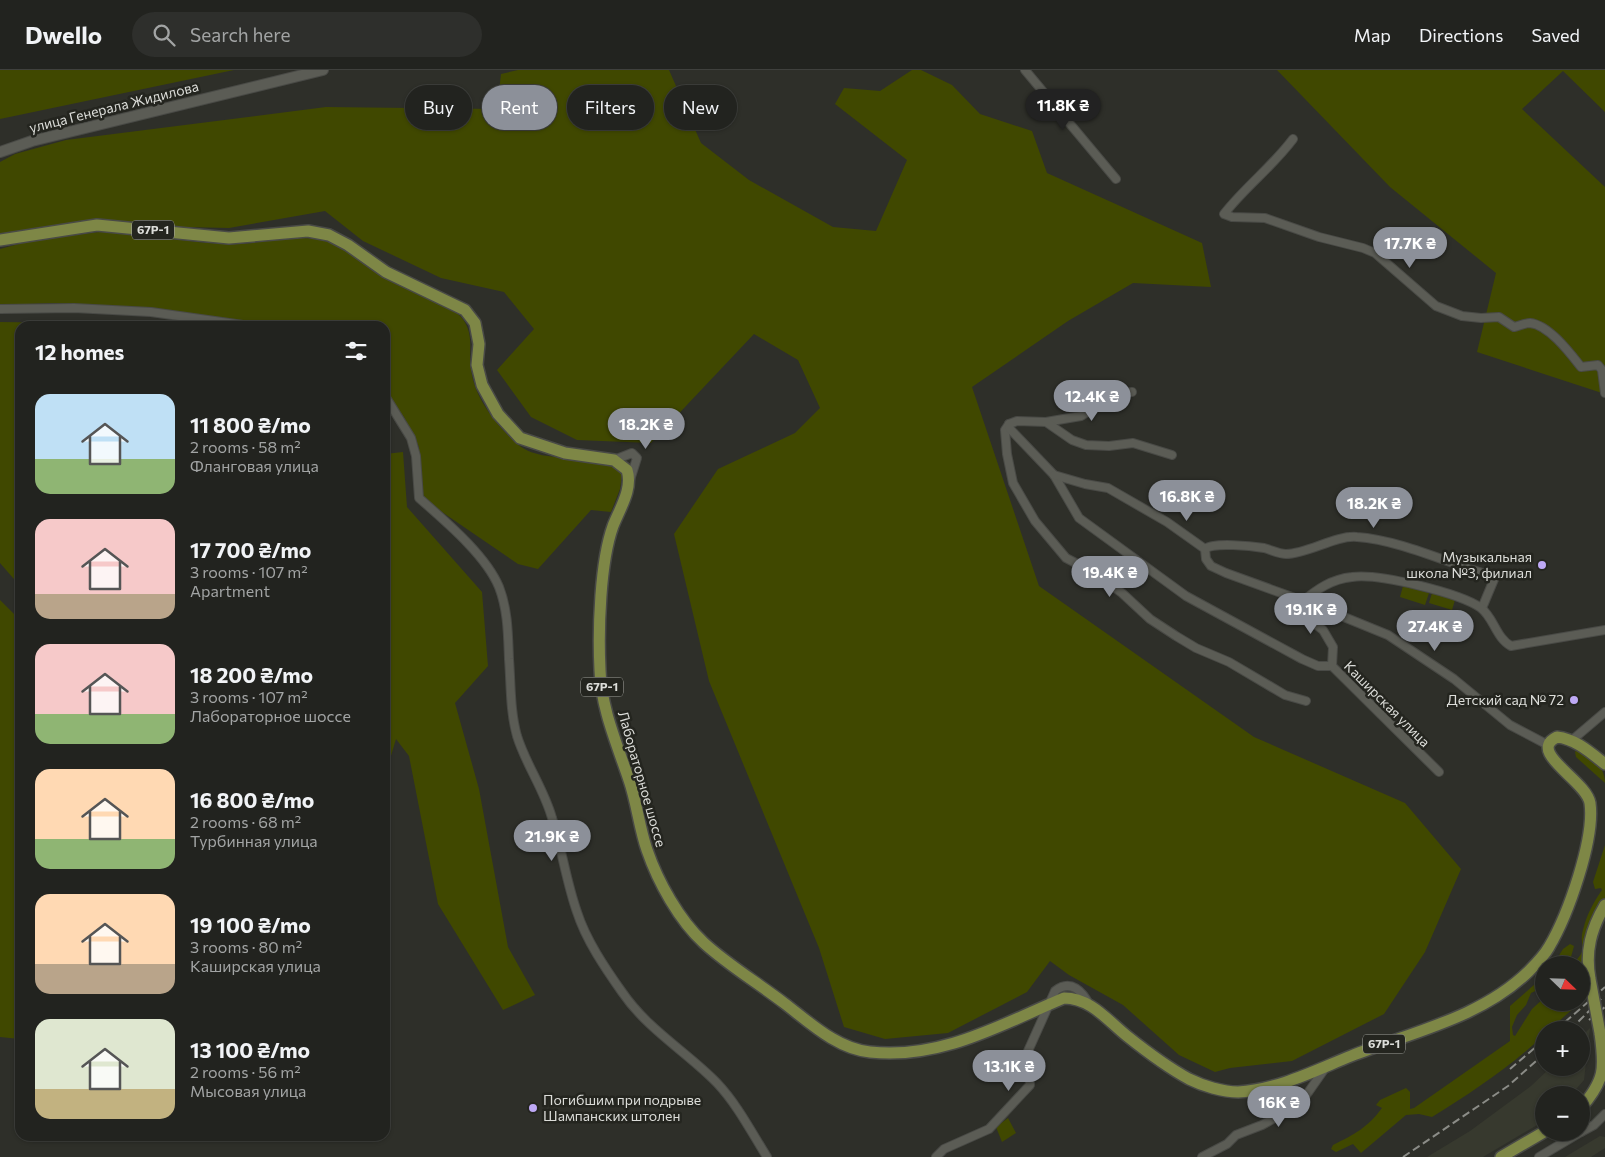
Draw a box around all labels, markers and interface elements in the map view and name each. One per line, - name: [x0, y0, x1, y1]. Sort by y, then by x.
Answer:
- search box: [132, 12, 482, 57]
- text: Dwello: [25, 20, 102, 49]
- icon: search: [150, 21, 178, 49]
- text: Search here: [190, 23, 291, 46]
- text: Map: [1354, 24, 1391, 46]
- text: Directions: [1419, 24, 1503, 46]
- text: Saved: [1531, 24, 1580, 46]
- street label: улица Генерала Жидилова: [27, 77, 200, 136]
- chip: Buy: [405, 85, 472, 130]
- chip: Rent: [482, 85, 557, 130]
- chip: Filters: [567, 85, 654, 130]
- chip: New: [664, 85, 737, 130]
- pin: 11.8K ₴: [1017, 88, 1109, 131]
- text: 11.8K ₴: [1037, 95, 1089, 114]
- road number: 67Р-1: [132, 220, 174, 240]
- pin: 17.7K ₴: [1364, 226, 1456, 269]
- text: 17.7K ₴: [1384, 233, 1436, 252]
- icon: filters: [342, 337, 370, 365]
- text: 12 homes: [35, 339, 124, 364]
- pin: 12.4K ₴: [1046, 380, 1138, 422]
- text: 12.4K ₴: [1065, 386, 1119, 405]
- pin: 18.2K ₴: [600, 408, 692, 450]
- text: 11 800 ₴/mo: [190, 412, 311, 437]
- icon: home: [75, 414, 135, 474]
- text: 18.2K ₴: [619, 414, 673, 433]
- text: 2 rooms · 58 m²: [190, 437, 301, 456]
- text: Фланговая улица: [190, 456, 319, 475]
- pin: 16.8K ₴: [1141, 480, 1233, 522]
- text: 16.8K ₴: [1159, 486, 1215, 505]
- pin: 18.2K ₴: [1328, 486, 1420, 529]
- text: 18.2K ₴: [1347, 493, 1401, 512]
- text: 17 700 ₴/mo: [190, 537, 311, 562]
- icon: home: [75, 539, 135, 599]
- place label: Музыкальная школа №3, филиал: [1406, 548, 1532, 581]
- pin: 19.4K ₴: [1064, 556, 1156, 598]
- marker: Музыкальная школа №3, филиал: [1536, 559, 1548, 571]
- text: 3 rooms · 107 m²: [190, 562, 308, 581]
- text: 19.4K ₴: [1082, 562, 1138, 581]
- text: Apartment: [190, 581, 270, 600]
- pin: 19.1K ₴: [1265, 592, 1357, 635]
- text: 19.1K ₴: [1285, 599, 1337, 618]
- pin: 27.4K ₴: [1389, 610, 1481, 652]
- text: 27.4K ₴: [1408, 616, 1462, 635]
- street label: Каширская улица: [1341, 657, 1434, 750]
- text: 18 200 ₴/mo: [190, 662, 313, 687]
- icon: home: [75, 664, 135, 724]
- road number: 67Р-1: [581, 678, 623, 696]
- text: 3 rooms · 107 m²: [190, 687, 308, 706]
- place label: Детский сад № 72: [1447, 691, 1564, 708]
- marker: Детский сад № 72: [1568, 694, 1580, 706]
- text: Лабораторное шоссе: [190, 706, 351, 725]
- street label: Лабораторное шоссе: [615, 709, 670, 849]
- text: 16 800 ₴/mo: [190, 787, 314, 812]
- icon: home: [75, 789, 135, 849]
- text: 2 rooms · 68 m²: [190, 812, 301, 831]
- pin: 21.9K ₴: [506, 820, 598, 862]
- text: 21.9K ₴: [525, 826, 579, 845]
- text: Турбинная улица: [190, 831, 318, 850]
- text: 19 100 ₴/mo: [190, 912, 311, 937]
- icon: home: [75, 914, 135, 974]
- text: 3 rooms · 80 m²: [190, 937, 302, 956]
- text: Каширская улица: [190, 956, 321, 975]
- north arrow: [1535, 956, 1590, 1011]
- map controls: [1535, 956, 1590, 1141]
- button: +: [1535, 1021, 1590, 1076]
- road number: 67Р-1: [1363, 1034, 1405, 1054]
- text: 13 100 ₴/mo: [190, 1037, 310, 1062]
- icon: home: [75, 1039, 135, 1099]
- pin: 13.1K ₴: [963, 1050, 1055, 1092]
- text: 13.1K ₴: [984, 1056, 1034, 1075]
- text: 2 rooms · 56 m²: [190, 1062, 301, 1081]
- text: Мысовая улица: [190, 1081, 306, 1100]
- pin: 16K ₴: [1244, 1086, 1314, 1128]
- button: −: [1535, 1086, 1590, 1141]
- place label: Погибшим при подрыве Шампанских штолен: [543, 1091, 701, 1124]
- text: 16K ₴: [1258, 1092, 1300, 1111]
- marker: Погибшим при подрыве Шампанских штолен: [527, 1102, 539, 1114]

